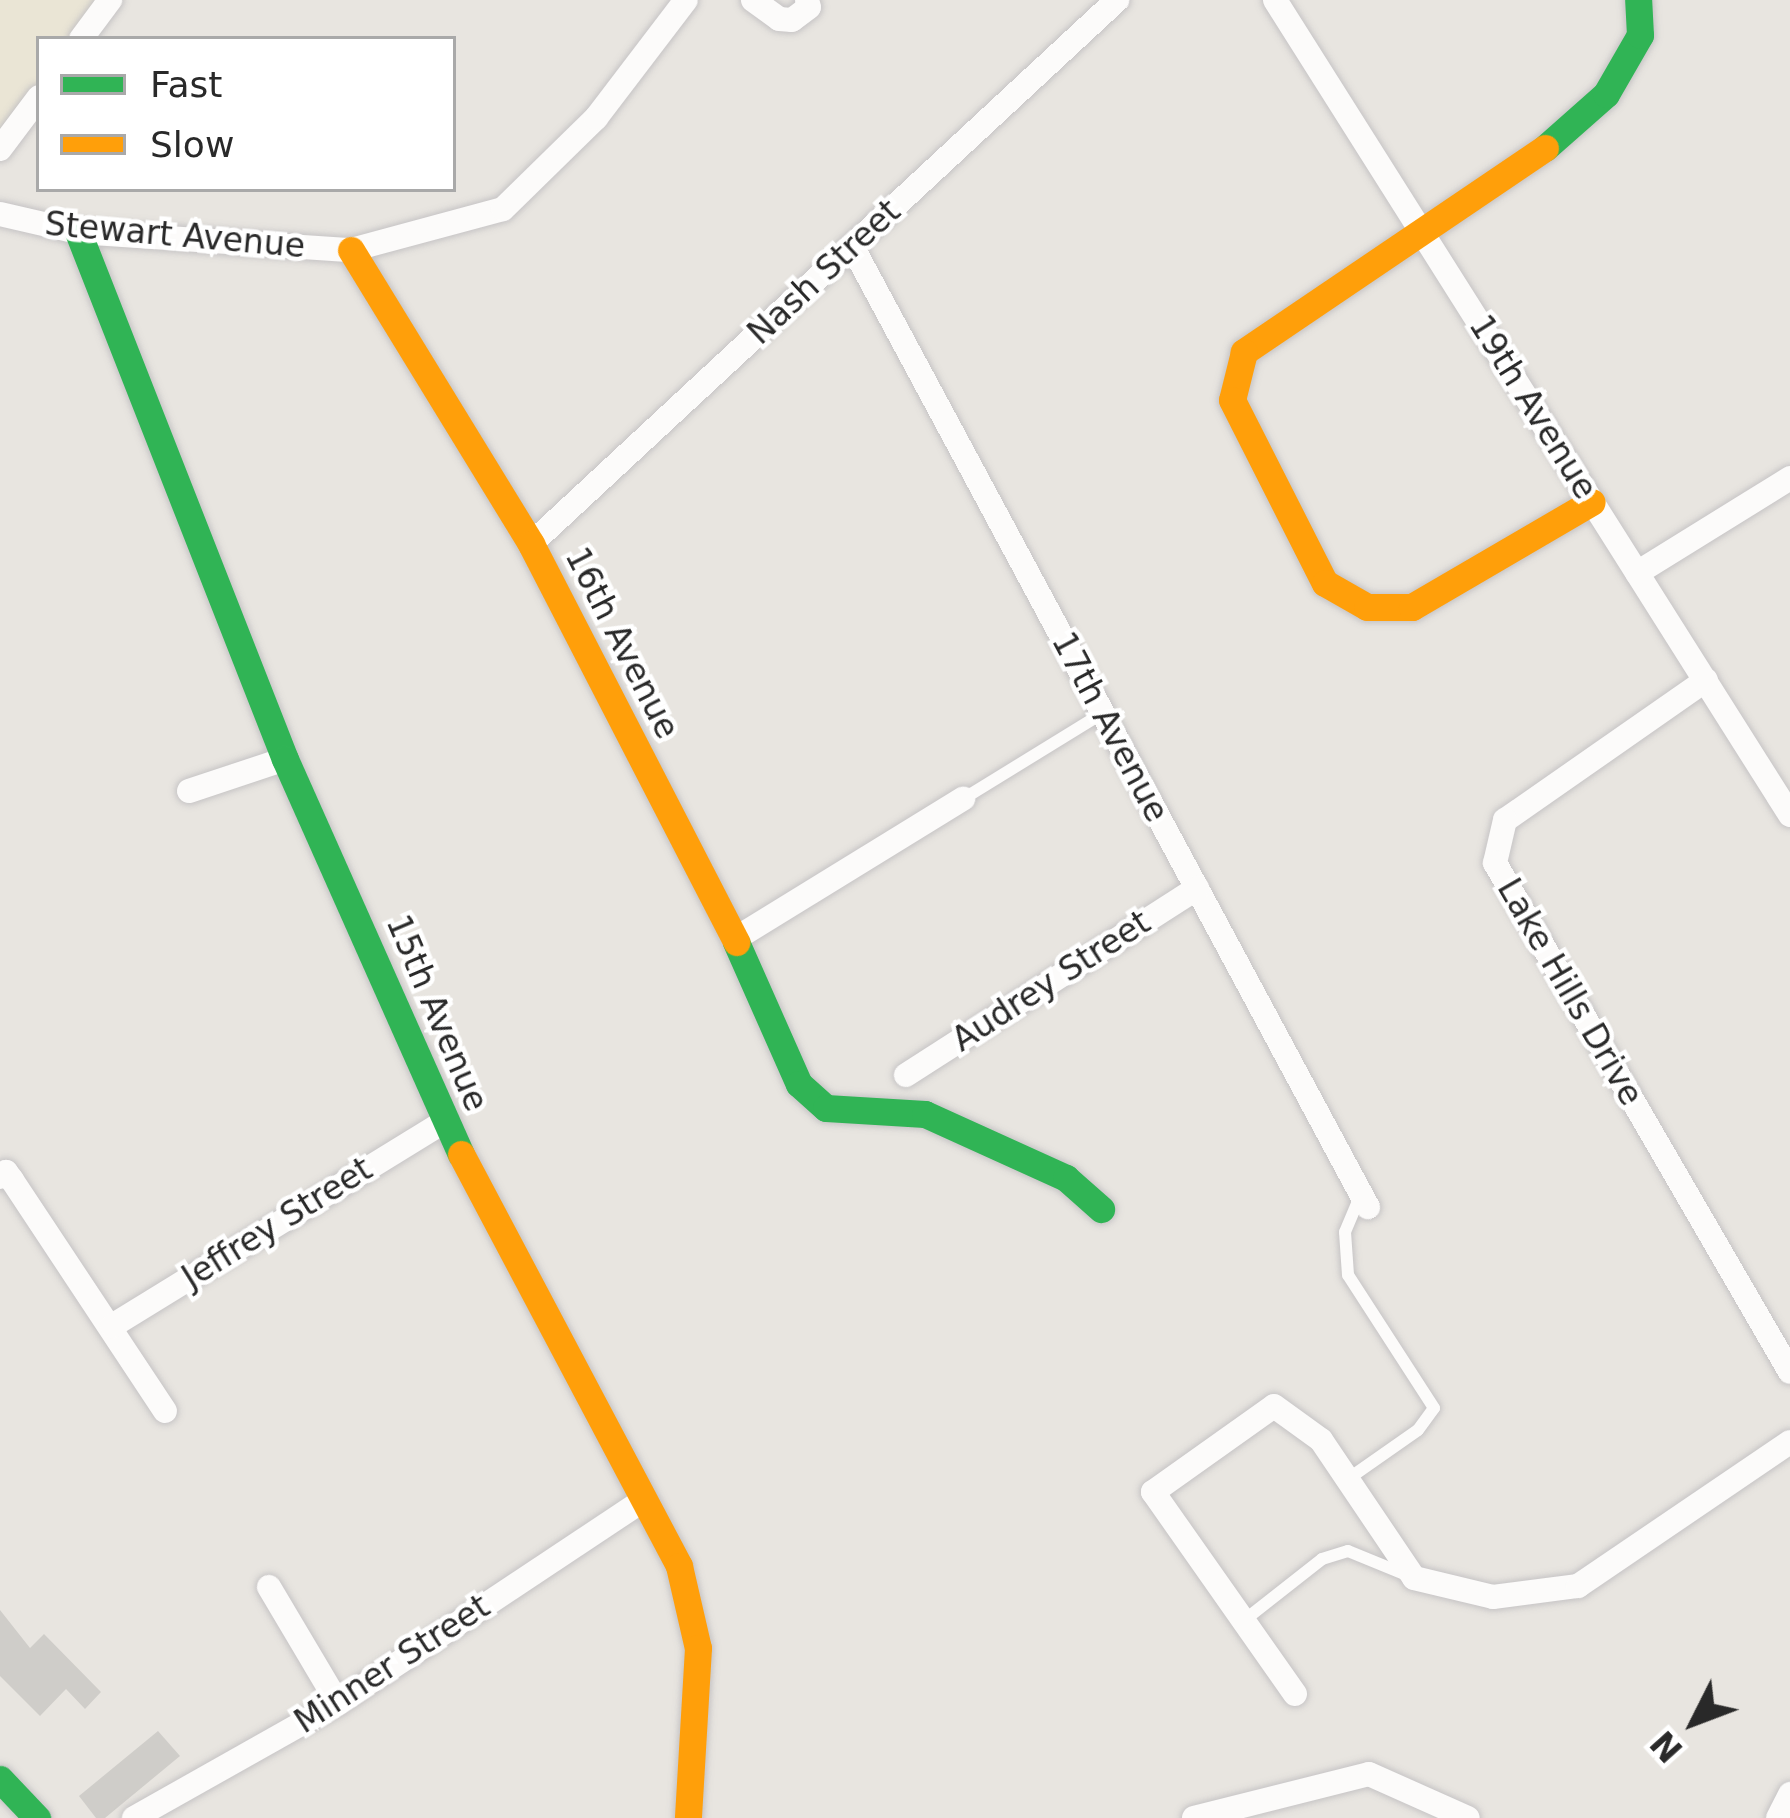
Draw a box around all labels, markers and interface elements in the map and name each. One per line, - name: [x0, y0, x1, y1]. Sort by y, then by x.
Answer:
- legend: [36, 36, 456, 192]
- text: Fast: [150, 64, 222, 105]
- text: Slow: [150, 124, 234, 165]
- street label: Nash Street: [740, 191, 908, 353]
- street label: Stewart Avenue: [43, 204, 307, 266]
- street label: 19th Avenue: [1461, 308, 1605, 506]
- street label: 16th Avenue: [557, 541, 687, 745]
- street label: 17th Avenue: [1043, 625, 1177, 829]
- street label: Lake Hills Drive: [1489, 872, 1651, 1112]
- street label: Audrey Street: [945, 902, 1157, 1060]
- street label: 15th Avenue: [378, 909, 496, 1117]
- street label: Jeffrey Street: [175, 1149, 379, 1297]
- street label: Minner Street: [287, 1586, 497, 1742]
- north arrow: [1634, 1662, 1754, 1782]
- text: N: [1643, 1723, 1691, 1770]

